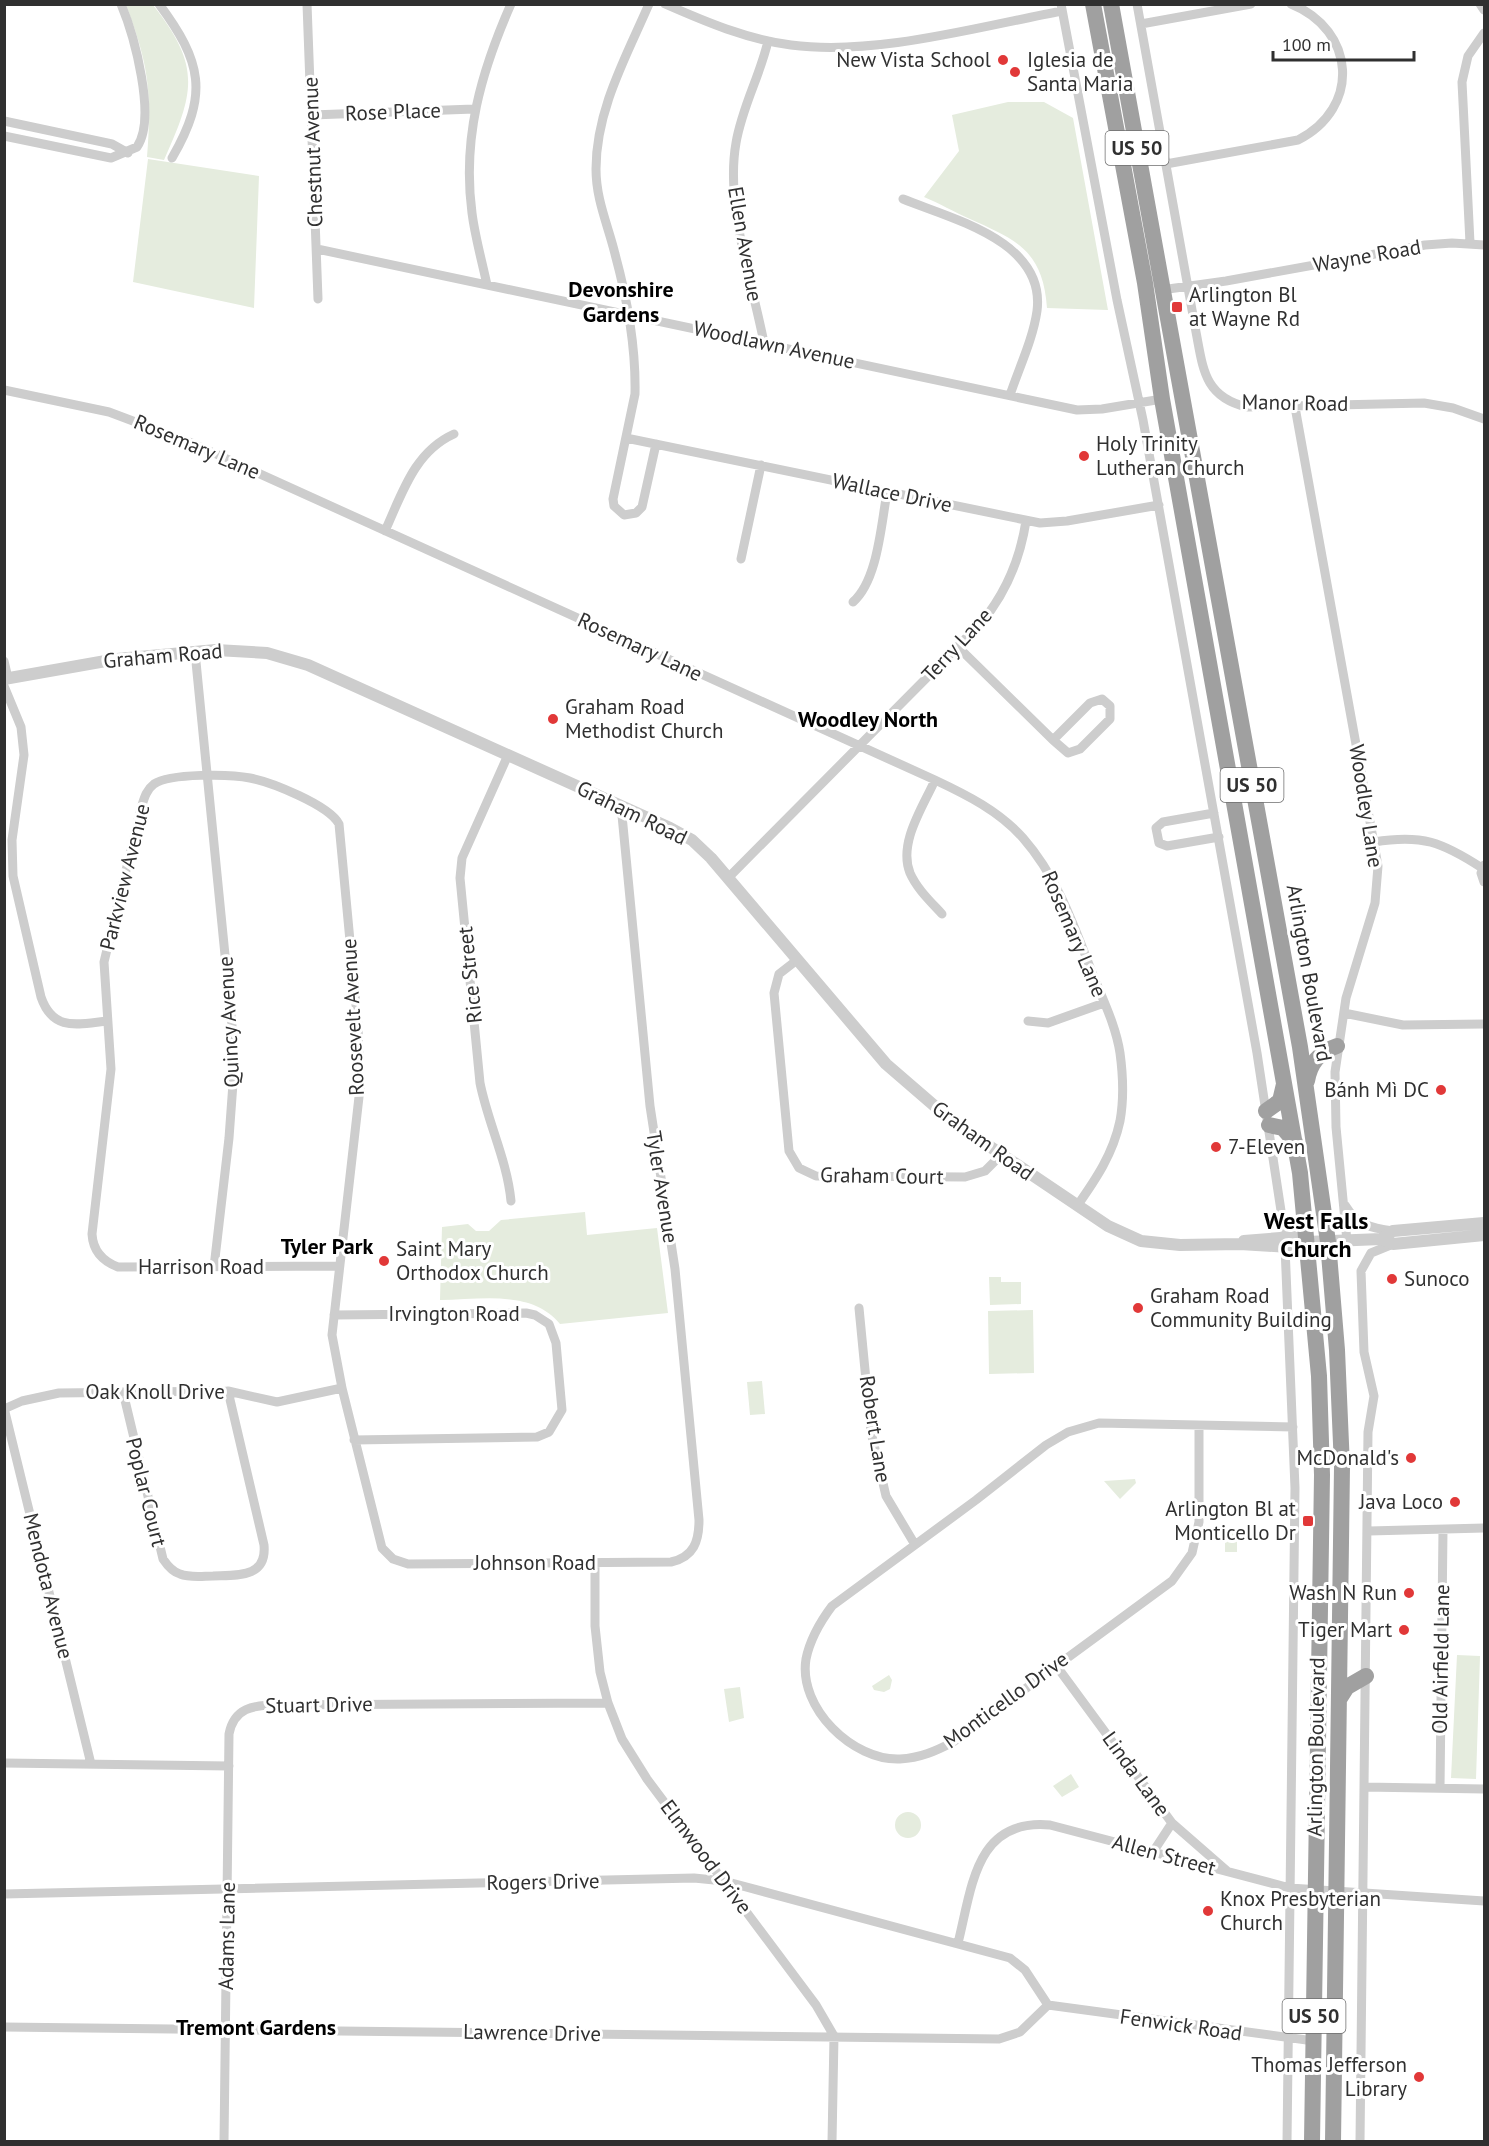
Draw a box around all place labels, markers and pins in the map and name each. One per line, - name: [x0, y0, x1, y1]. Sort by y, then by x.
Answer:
- place label: New Vista School: [836, 46, 991, 73]
- place label: Iglesia de Santa Maria: [1027, 46, 1133, 97]
- marker: New Vista School: [996, 53, 1010, 67]
- marker: Iglesia de Santa Maria: [1008, 65, 1022, 79]
- place label: Arlington Bl at Wayne Rd: [1189, 281, 1300, 332]
- marker: Arlington Bl at Wayne Rd: [1170, 300, 1184, 314]
- place label: Holy Trinity Lutheran Church: [1096, 430, 1245, 481]
- marker: Holy Trinity Lutheran Church: [1077, 449, 1091, 463]
- place label: Graham Road Methodist Church: [565, 693, 724, 744]
- marker: Graham Road Methodist Church: [546, 712, 560, 726]
- place label: Bánh Mì DC: [1324, 1076, 1429, 1103]
- marker: Bánh Mì DC: [1434, 1083, 1448, 1097]
- place label: 7-Eleven: [1228, 1133, 1305, 1160]
- marker: 7-Eleven: [1209, 1140, 1223, 1154]
- place label: Saint Mary Orthodox Church: [396, 1235, 549, 1286]
- marker: Saint Mary Orthodox Church: [377, 1254, 391, 1268]
- place label: Sunoco: [1404, 1265, 1469, 1292]
- marker: Sunoco: [1385, 1272, 1399, 1286]
- place label: Graham Road Community Building: [1150, 1282, 1332, 1333]
- marker: Graham Road Community Building: [1131, 1301, 1145, 1315]
- place label: McDonald's: [1296, 1444, 1399, 1471]
- marker: McDonald's: [1404, 1451, 1418, 1465]
- place label: Java Loco: [1358, 1488, 1443, 1515]
- place label: Arlington Bl at Monticello Dr: [1165, 1495, 1296, 1546]
- marker: Java Loco: [1448, 1495, 1462, 1509]
- marker: Arlington Bl at Monticello Dr: [1301, 1514, 1315, 1528]
- place label: Wash N Run: [1289, 1579, 1397, 1606]
- marker: Wash N Run: [1402, 1586, 1416, 1600]
- place label: Tiger Mart: [1298, 1616, 1392, 1643]
- marker: Tiger Mart: [1397, 1623, 1411, 1637]
- place label: Knox Presbyterian Church: [1220, 1885, 1381, 1936]
- marker: Knox Presbyterian Church: [1201, 1904, 1215, 1918]
- place label: Thomas Jefferson Library: [1251, 2051, 1407, 2102]
- marker: Thomas Jefferson Library: [1412, 2070, 1426, 2084]

